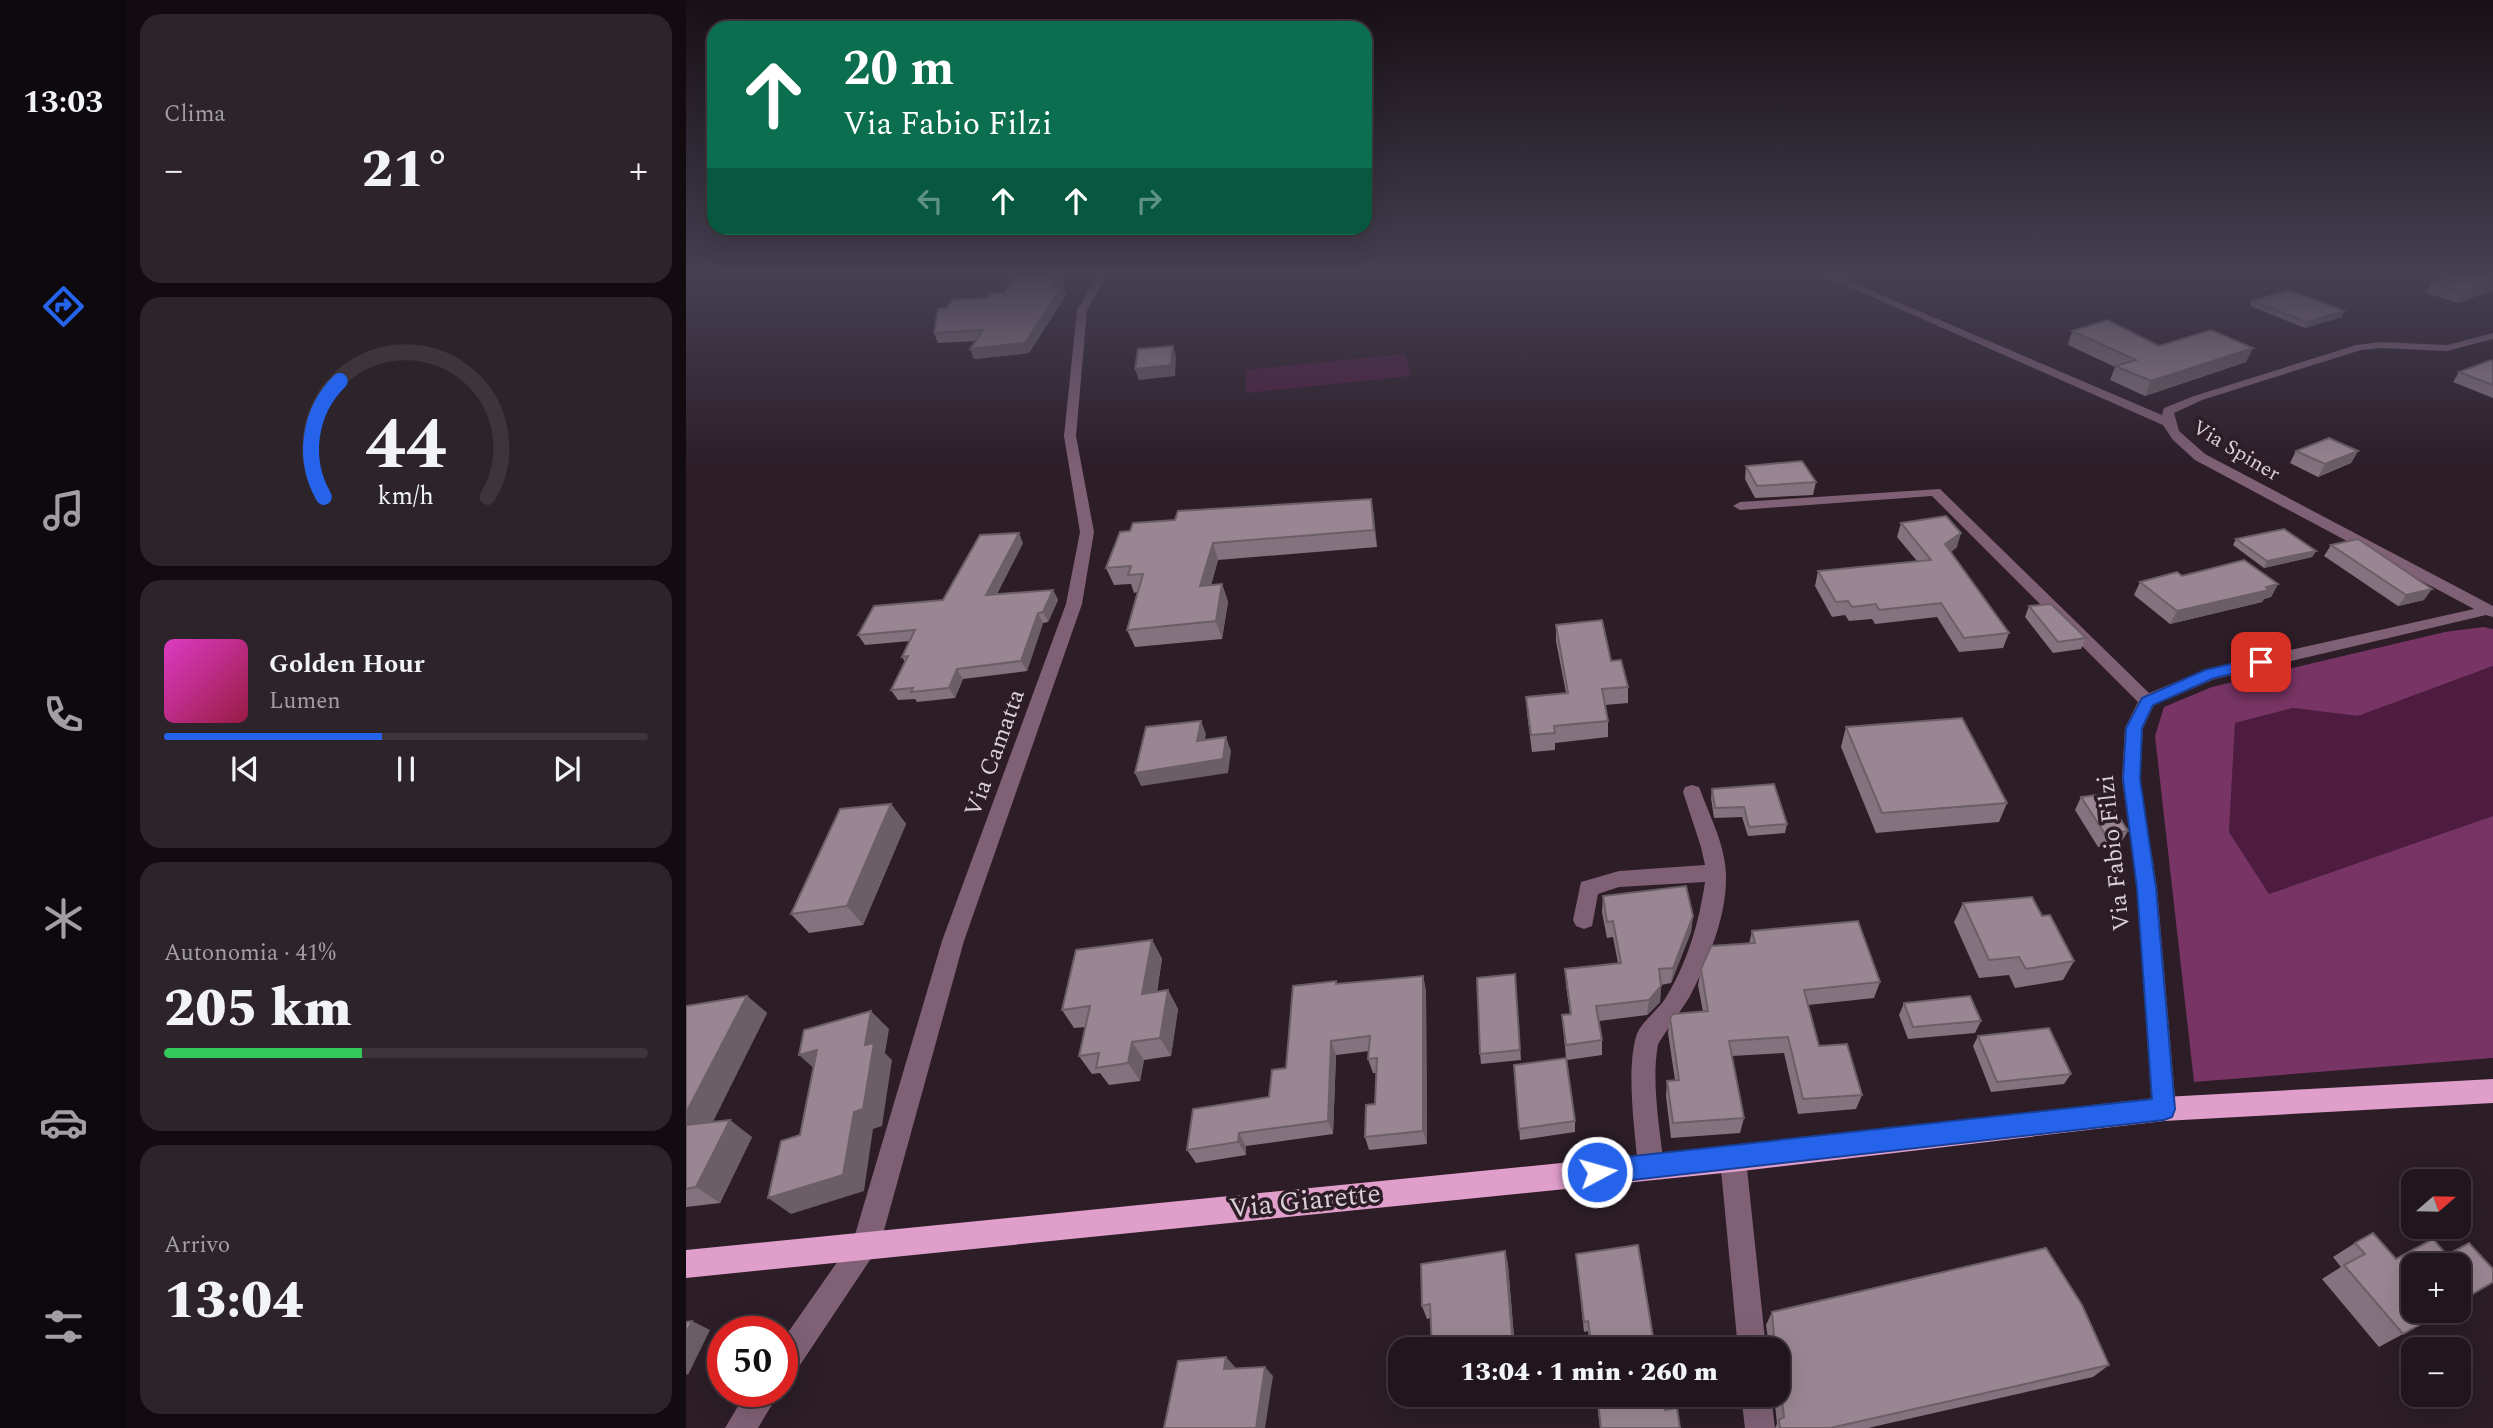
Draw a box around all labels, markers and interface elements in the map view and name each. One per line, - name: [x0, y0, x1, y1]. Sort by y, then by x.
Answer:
- text: 20 m: [843, 32, 954, 107]
- icon: ahead: [728, 49, 819, 140]
- text: 13:03: [23, 78, 103, 127]
- text: Clima: [164, 97, 226, 132]
- text: Via Fabio Filzi: [843, 100, 1052, 149]
- text: 21°: [362, 131, 450, 210]
- text: −: [164, 142, 183, 200]
- text: +: [629, 142, 648, 200]
- icon: left: [911, 182, 949, 220]
- icon: ahead: [984, 182, 1022, 220]
- icon: ahead: [1057, 182, 1095, 220]
- icon: right: [1130, 182, 1168, 220]
- icon: directions: [39, 282, 88, 331]
- text: 44: [365, 391, 447, 502]
- street label: Via Spiner: [2186, 412, 2286, 490]
- text: km/h: [378, 478, 434, 516]
- icon: music: [39, 486, 88, 535]
- pin: [2231, 632, 2291, 692]
- icon: arrive: [2242, 643, 2280, 681]
- text: Golden Hour: [269, 644, 425, 684]
- text: Lumen: [269, 684, 341, 719]
- street label: Via Camatta: [955, 684, 1035, 822]
- icon: phone: [39, 690, 88, 739]
- icon: previous: [226, 750, 264, 788]
- icon: pause: [387, 750, 425, 788]
- icon: next: [548, 750, 586, 788]
- street label: Via Fabio Filzi: [2088, 773, 2140, 933]
- icon: climate: [39, 894, 88, 943]
- text: Autonomia · 41%: [164, 936, 336, 971]
- text: 205 km: [164, 970, 352, 1049]
- icon: car: [39, 1098, 88, 1147]
- position arrow: [1560, 1135, 1634, 1209]
- north arrow: [2401, 1169, 2471, 1239]
- map controls: [2401, 1169, 2471, 1407]
- street label: Via Giarette: [1227, 1172, 1383, 1230]
- text: Arrivo: [164, 1228, 230, 1263]
- button: +: [2401, 1253, 2471, 1323]
- text: 13:04: [164, 1262, 303, 1341]
- icon: filters: [39, 1302, 88, 1351]
- speed limit sign: 50: [707, 1316, 798, 1407]
- button: −: [2401, 1337, 2471, 1407]
- text: 13:04 · 1 min · 260 m: [1460, 1352, 1718, 1392]

